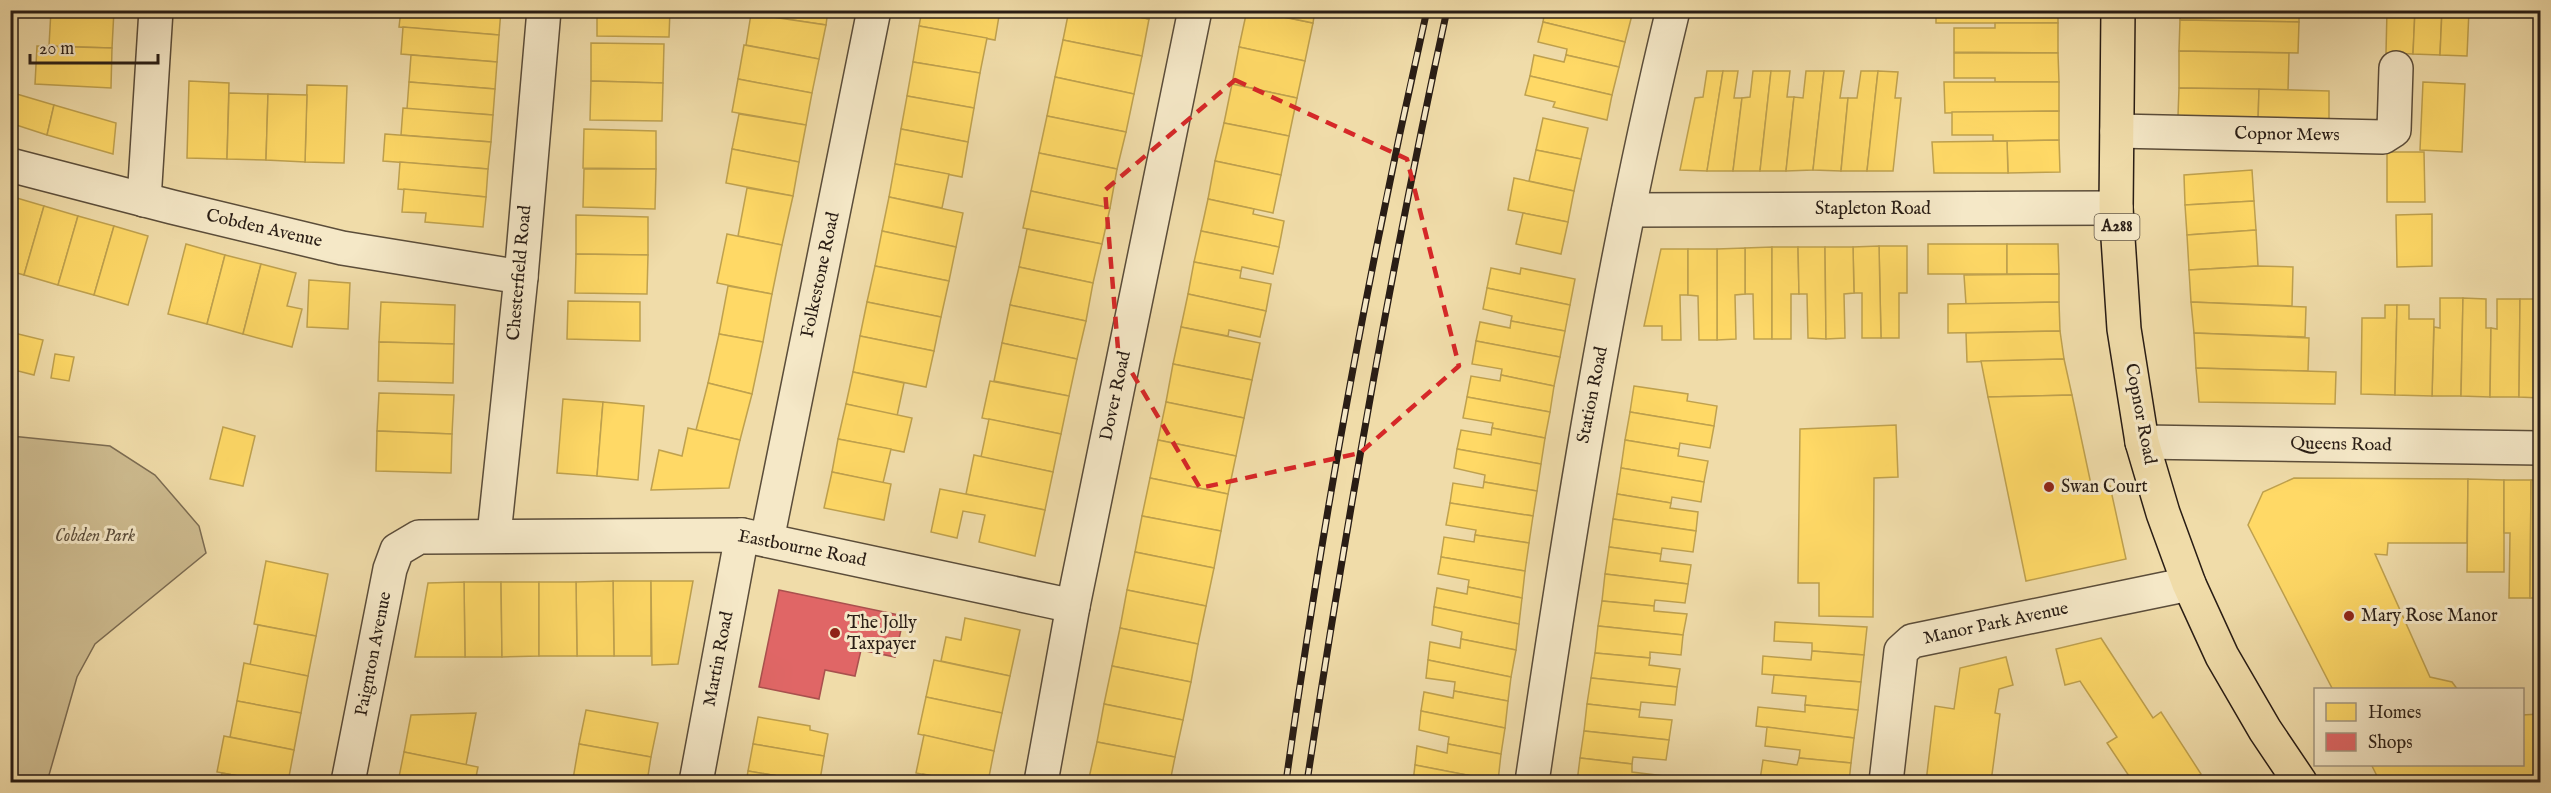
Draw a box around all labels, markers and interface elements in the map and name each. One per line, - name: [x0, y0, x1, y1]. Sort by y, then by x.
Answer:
- scale bar: [30, 27, 158, 65]
- text: 20 m: [39, 38, 74, 61]
- street label: Copnor Mews: [2234, 123, 2340, 147]
- street label: Stapleton Road: [1815, 198, 1931, 221]
- street label: Cobden Avenue: [204, 204, 324, 254]
- street label: Chesterfield Road: [503, 204, 537, 342]
- street label: Folkestone Road: [796, 210, 846, 340]
- road number: A288: [2094, 214, 2140, 240]
- street label: Station Road: [1572, 344, 1614, 445]
- street label: Dover Road: [1095, 349, 1137, 443]
- street label: Copnor Road: [2119, 361, 2161, 467]
- street label: Queens Road: [2290, 433, 2392, 457]
- place label: Swan Court: [2061, 476, 2148, 499]
- marker: Swan Court: [2042, 480, 2056, 494]
- park label: Cobden Park: [55, 525, 135, 548]
- street label: Eastbourne Road: [736, 525, 869, 573]
- street label: Paignton Avenue: [351, 590, 397, 718]
- street label: Manor Park Avenue: [1921, 597, 2071, 651]
- place label: Mary Rose Manor: [2361, 605, 2498, 628]
- street label: Martin Road: [699, 609, 740, 709]
- marker: Mary Rose Manor: [2342, 609, 2356, 623]
- place label: The Jolly Taxpayer: [847, 612, 917, 656]
- marker: The Jolly Taxpayer: [828, 626, 842, 640]
- legend: [2314, 688, 2524, 766]
- text: Homes: [2368, 702, 2421, 725]
- text: Shops: [2368, 732, 2413, 755]

